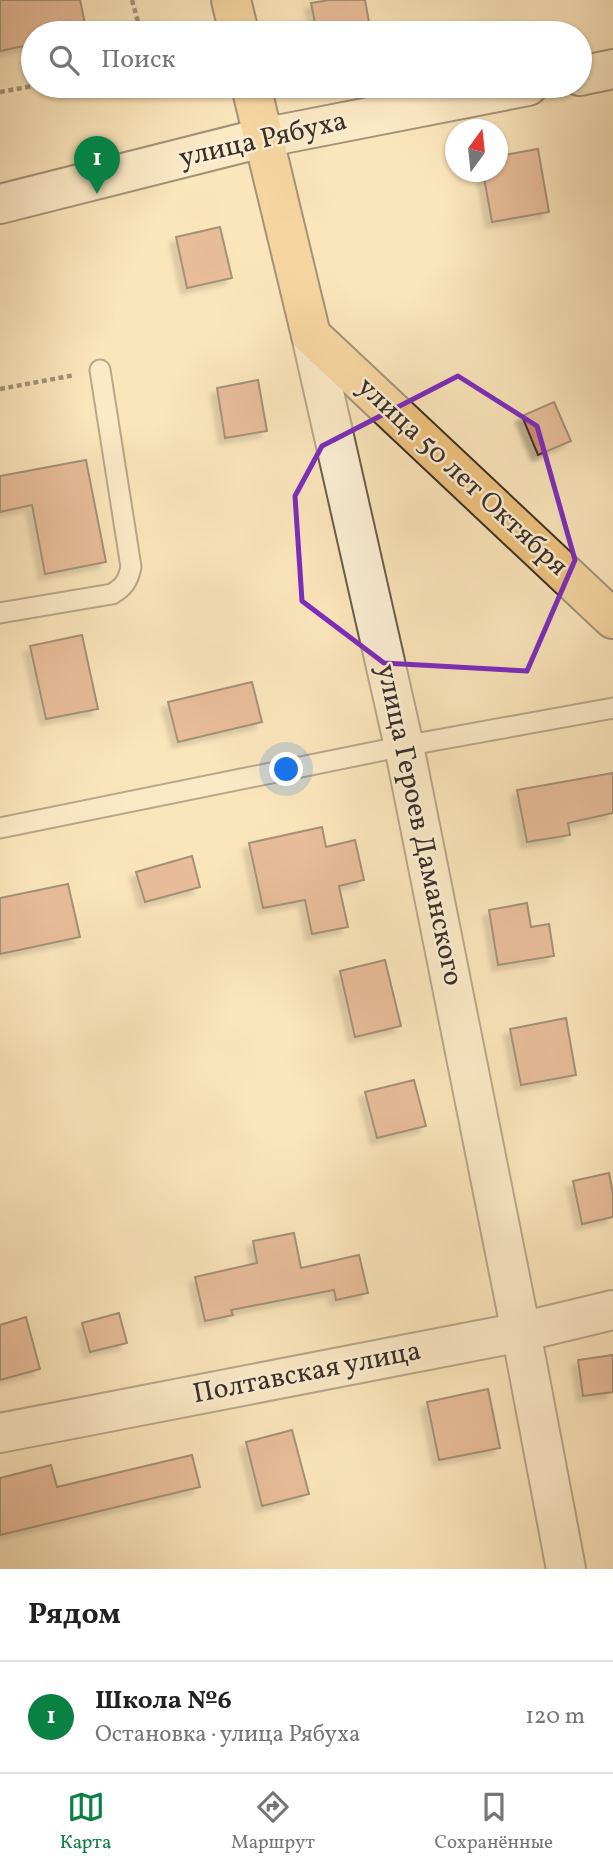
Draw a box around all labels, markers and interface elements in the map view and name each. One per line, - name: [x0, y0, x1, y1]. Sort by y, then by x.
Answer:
- search box: [21, 21, 592, 98]
- icon: search: [45, 41, 83, 79]
- text: Поиск: [101, 42, 175, 78]
- street label: улица Рябуха: [175, 102, 351, 178]
- north arrow: [445, 119, 508, 182]
- pin: 1: [74, 136, 120, 194]
- street label: улица 50 лет Октября: [348, 369, 576, 585]
- street label: улица Героев Даманского: [366, 661, 472, 989]
- your location: [269, 752, 303, 786]
- street label: Полтавская улица: [190, 1332, 424, 1414]
- text: Рядом: [28, 1594, 121, 1636]
- text: Школа №6: [95, 1683, 232, 1719]
- text: 1: [46, 1701, 56, 1733]
- text: 120 m: [525, 1701, 585, 1733]
- text: Остановка · улица Рябуха: [95, 1719, 360, 1751]
- tab: Карта: [60, 1788, 111, 1856]
- tab: Маршрут: [231, 1788, 315, 1856]
- tab: Сохранённые: [435, 1788, 553, 1856]

